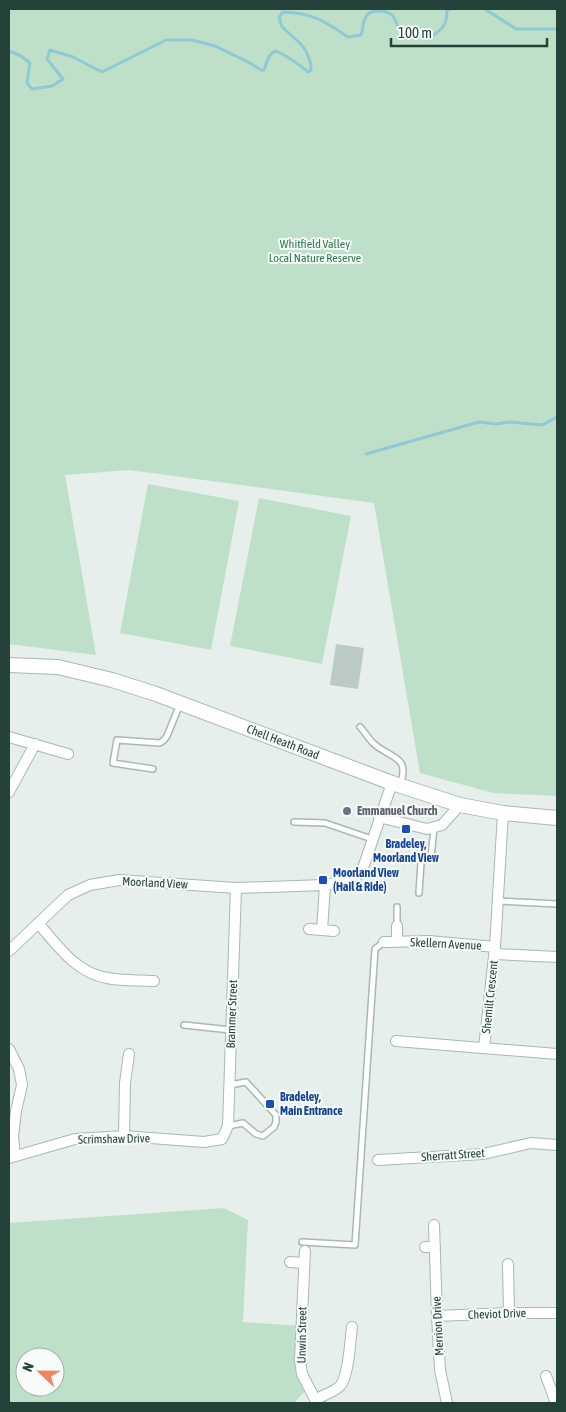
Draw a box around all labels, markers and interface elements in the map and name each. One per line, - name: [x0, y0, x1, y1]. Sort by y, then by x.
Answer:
- scale bar: [391, 15, 547, 47]
- text: 100 m: [398, 24, 432, 41]
- park label: Whitfield Valley Local Nature Reserve: [269, 237, 361, 265]
- street label: Chell Heath Road: [245, 722, 321, 762]
- place label: Emmanuel Church: [357, 804, 438, 818]
- marker: Emmanuel Church: [341, 805, 353, 817]
- marker: Bradeley, Moorland View: [400, 823, 412, 835]
- place label: Bradeley, Moorland View: [373, 837, 440, 865]
- place label: Moorland View (Hail & Ride): [333, 866, 400, 894]
- street label: Moorland View: [122, 874, 188, 892]
- marker: Moorland View (Hail & Ride): [317, 874, 329, 886]
- street label: Skellern Avenue: [410, 935, 482, 953]
- street label: Shemilt Crescent: [479, 959, 501, 1034]
- street label: Brammer Street: [224, 979, 240, 1049]
- place label: Bradeley, Main Entrance: [280, 1090, 343, 1118]
- marker: Bradeley, Main Entrance: [264, 1098, 276, 1110]
- street label: Scrimshaw Drive: [78, 1131, 150, 1147]
- street label: Sherratt Street: [421, 1146, 486, 1164]
- street label: Merrion Drive: [429, 1296, 447, 1356]
- street label: Unwin Street: [295, 1306, 310, 1363]
- street label: Cheviot Drive: [468, 1306, 526, 1322]
- north arrow: [15, 1347, 65, 1397]
- text: N: [19, 1360, 37, 1374]

